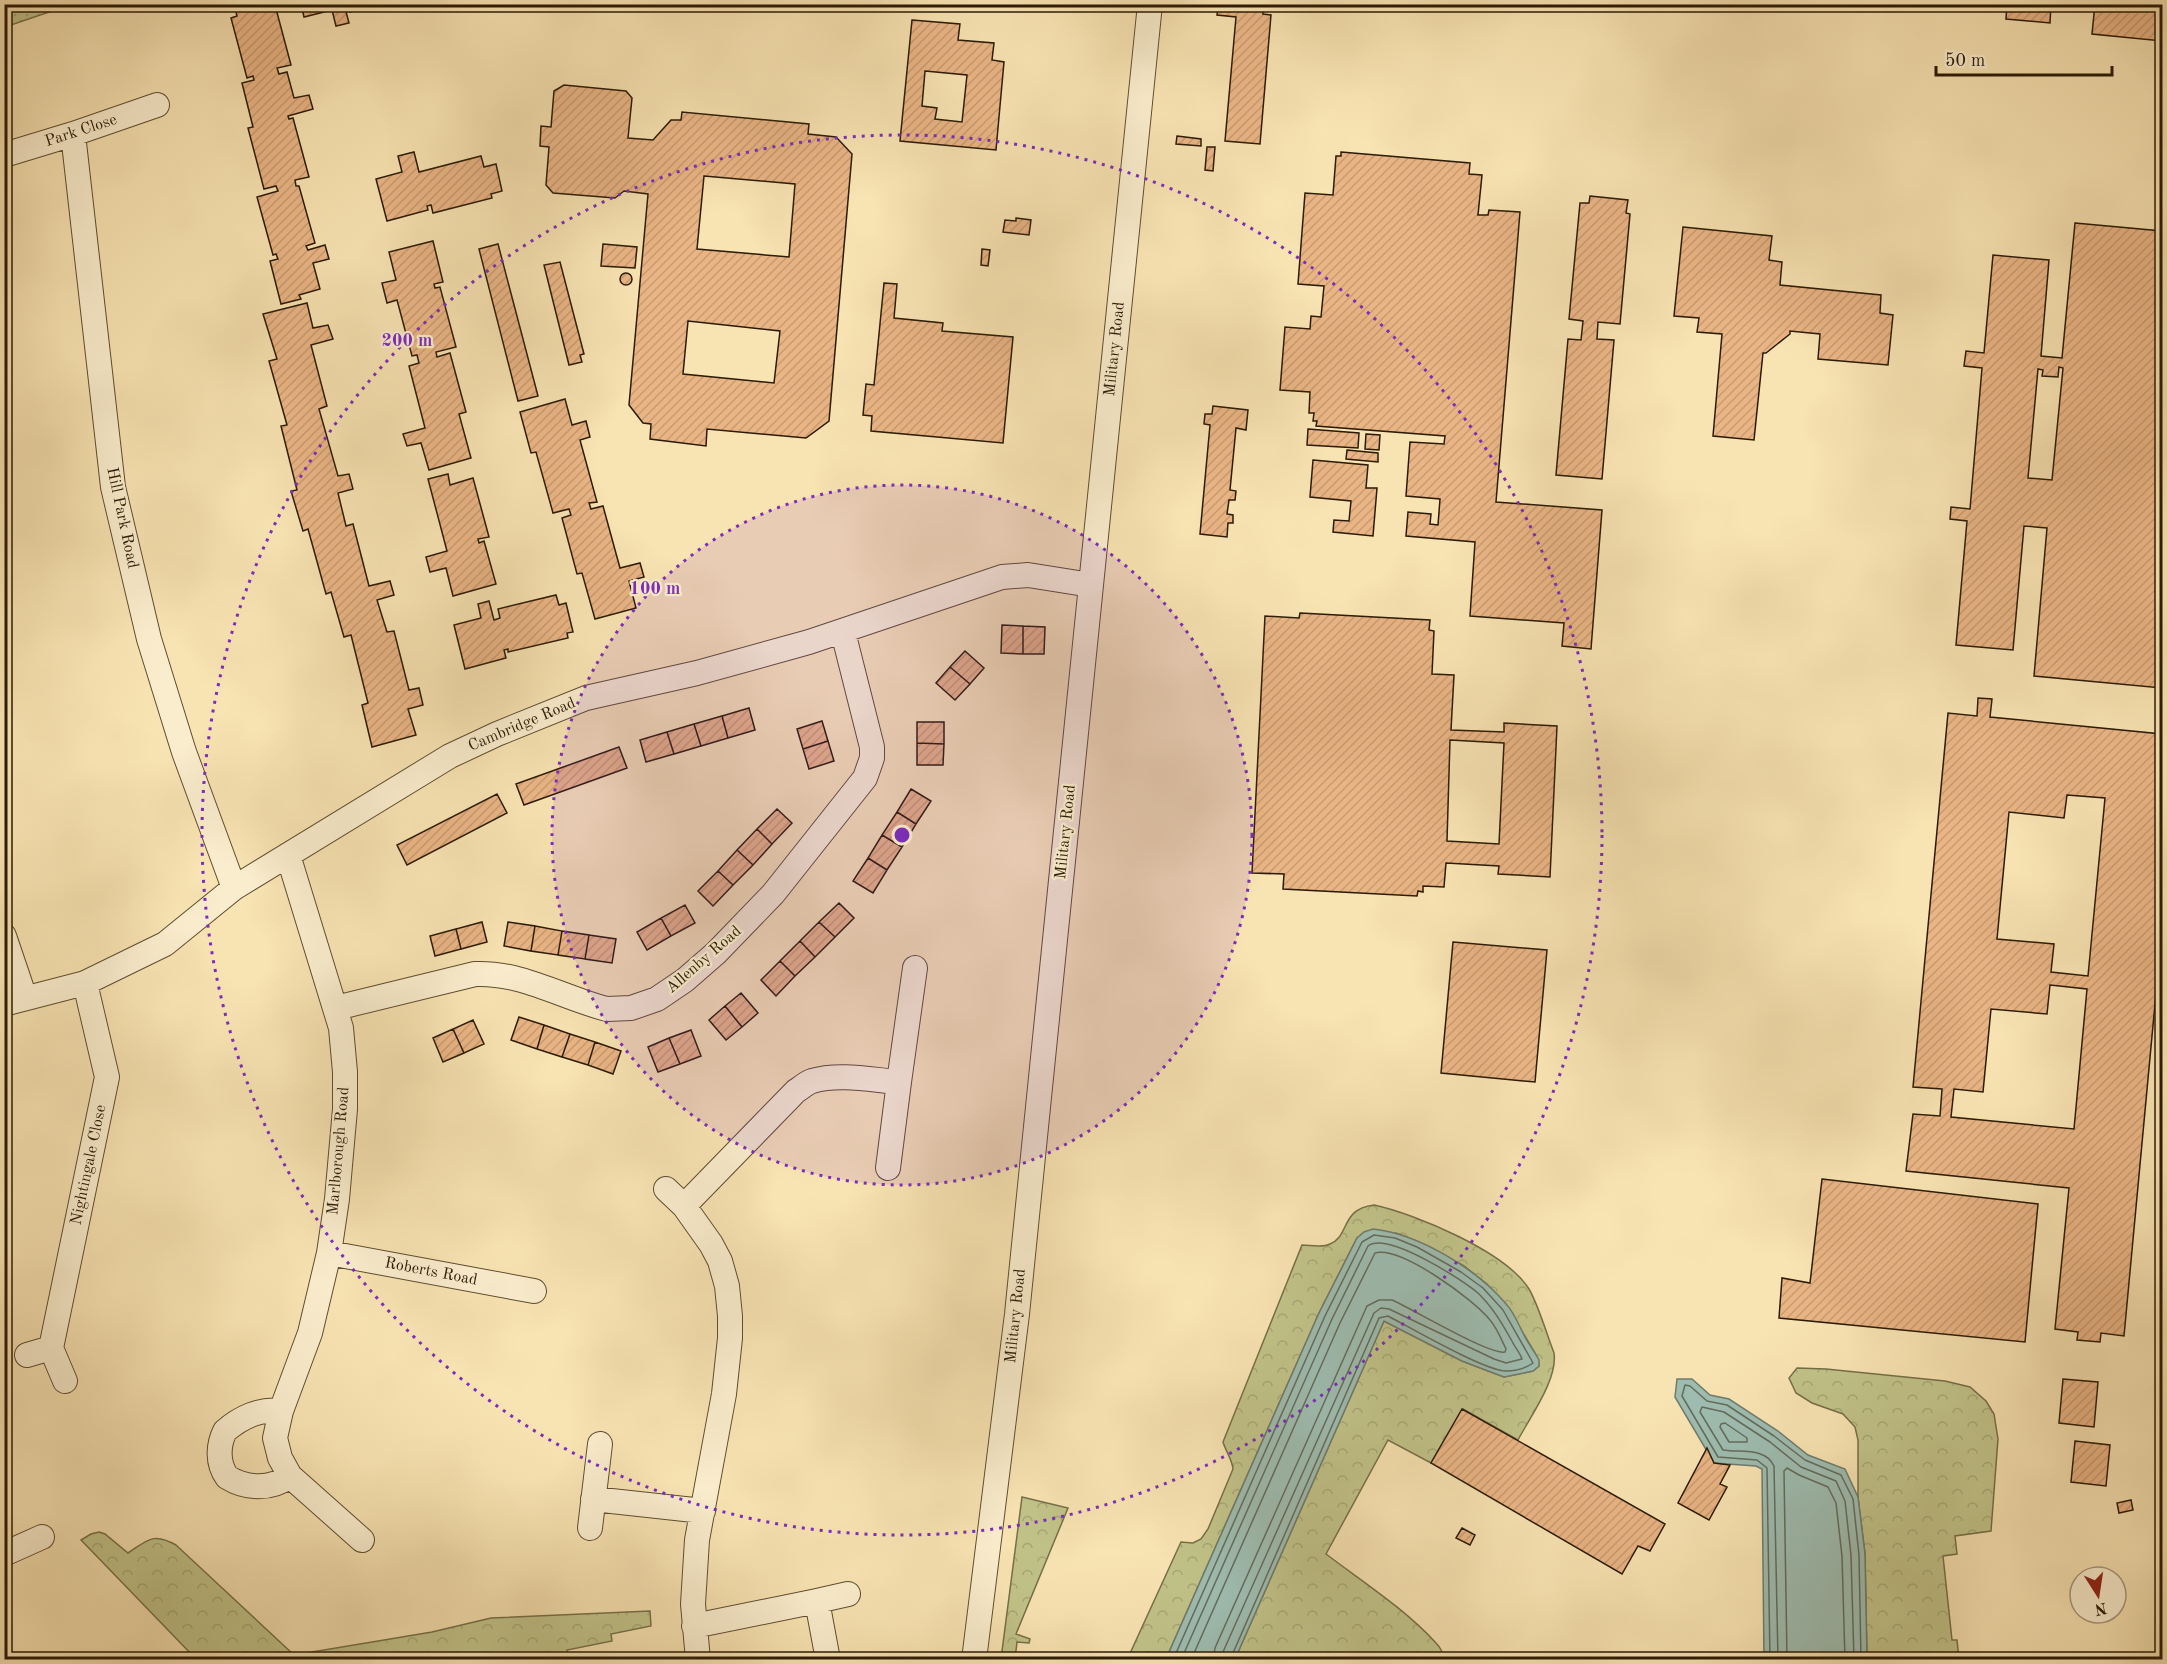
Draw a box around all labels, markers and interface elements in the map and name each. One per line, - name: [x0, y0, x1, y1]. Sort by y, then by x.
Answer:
- scale bar: [1936, 39, 2112, 77]
- text: 50 m: [1945, 52, 1985, 70]
- street label: Park Close: [43, 112, 119, 150]
- street label: Military Road: [1102, 301, 1128, 397]
- text: 200 m: [382, 332, 432, 350]
- street label: Hill Park Road: [103, 466, 141, 570]
- text: 100 m: [630, 580, 680, 598]
- street label: Cambridge Road: [466, 695, 578, 755]
- street label: Military Road: [1053, 784, 1079, 880]
- centre of rings: [892, 825, 912, 845]
- street label: Allenby Road: [663, 923, 745, 997]
- street label: Marlborough Road: [325, 1086, 353, 1216]
- street label: Nightingale Close: [68, 1103, 110, 1227]
- street label: Roberts Road: [383, 1255, 479, 1289]
- street label: Military Road: [1003, 1268, 1029, 1364]
- north arrow: [2068, 1565, 2128, 1625]
- text: N: [2092, 1599, 2108, 1617]

